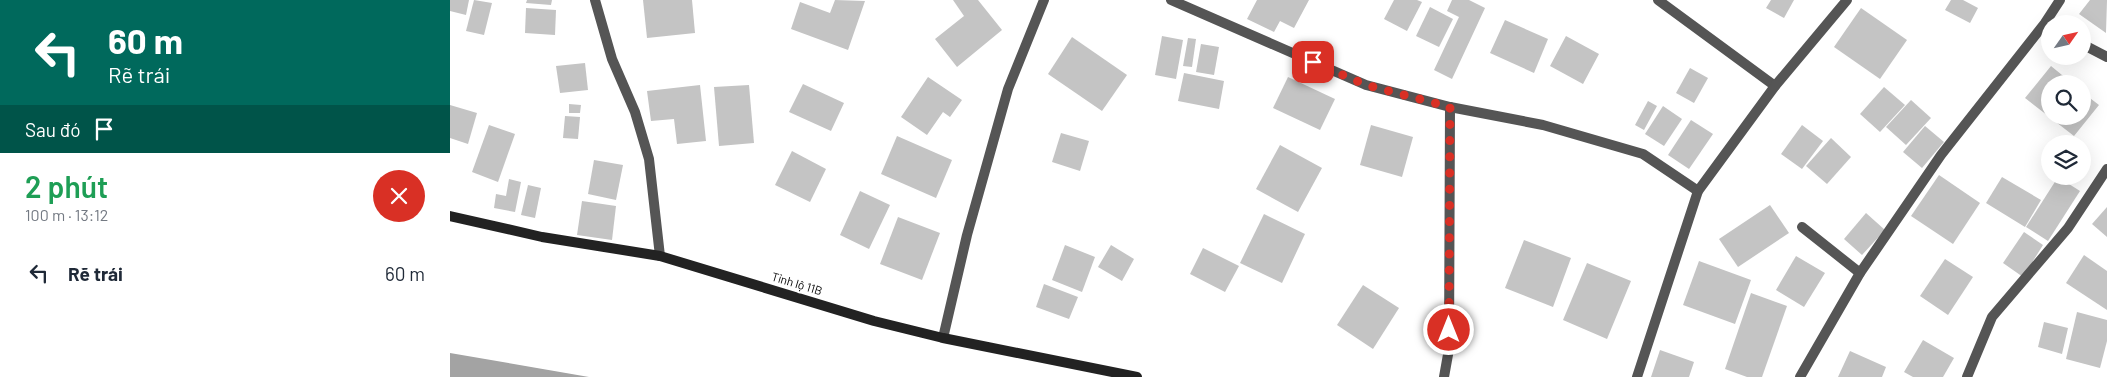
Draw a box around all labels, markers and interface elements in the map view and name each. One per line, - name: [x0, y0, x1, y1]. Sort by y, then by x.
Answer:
- north arrow: [2041, 15, 2091, 65]
- map controls: [2041, 15, 2091, 185]
- text: 60 m: [108, 19, 183, 61]
- icon: left: [25, 20, 90, 85]
- pin: [1292, 41, 1334, 83]
- icon: arrive: [1299, 48, 1327, 76]
- text: Rẽ trái: [108, 61, 170, 87]
- button: search: [2041, 75, 2091, 125]
- icon: arrive: [90, 115, 118, 143]
- text: Sau đó: [25, 118, 80, 141]
- button: layers: [2041, 135, 2091, 185]
- text: 2 phút: [25, 168, 108, 204]
- button: close: [373, 170, 425, 222]
- text: 100 m · 13:12: [25, 205, 108, 224]
- icon: left: [25, 259, 53, 287]
- text: Rẽ trái: [68, 262, 123, 285]
- text: 60 m: [385, 262, 425, 285]
- street label: Tỉnh lộ 11B: [770, 269, 824, 297]
- position arrow: [1422, 303, 1474, 355]

